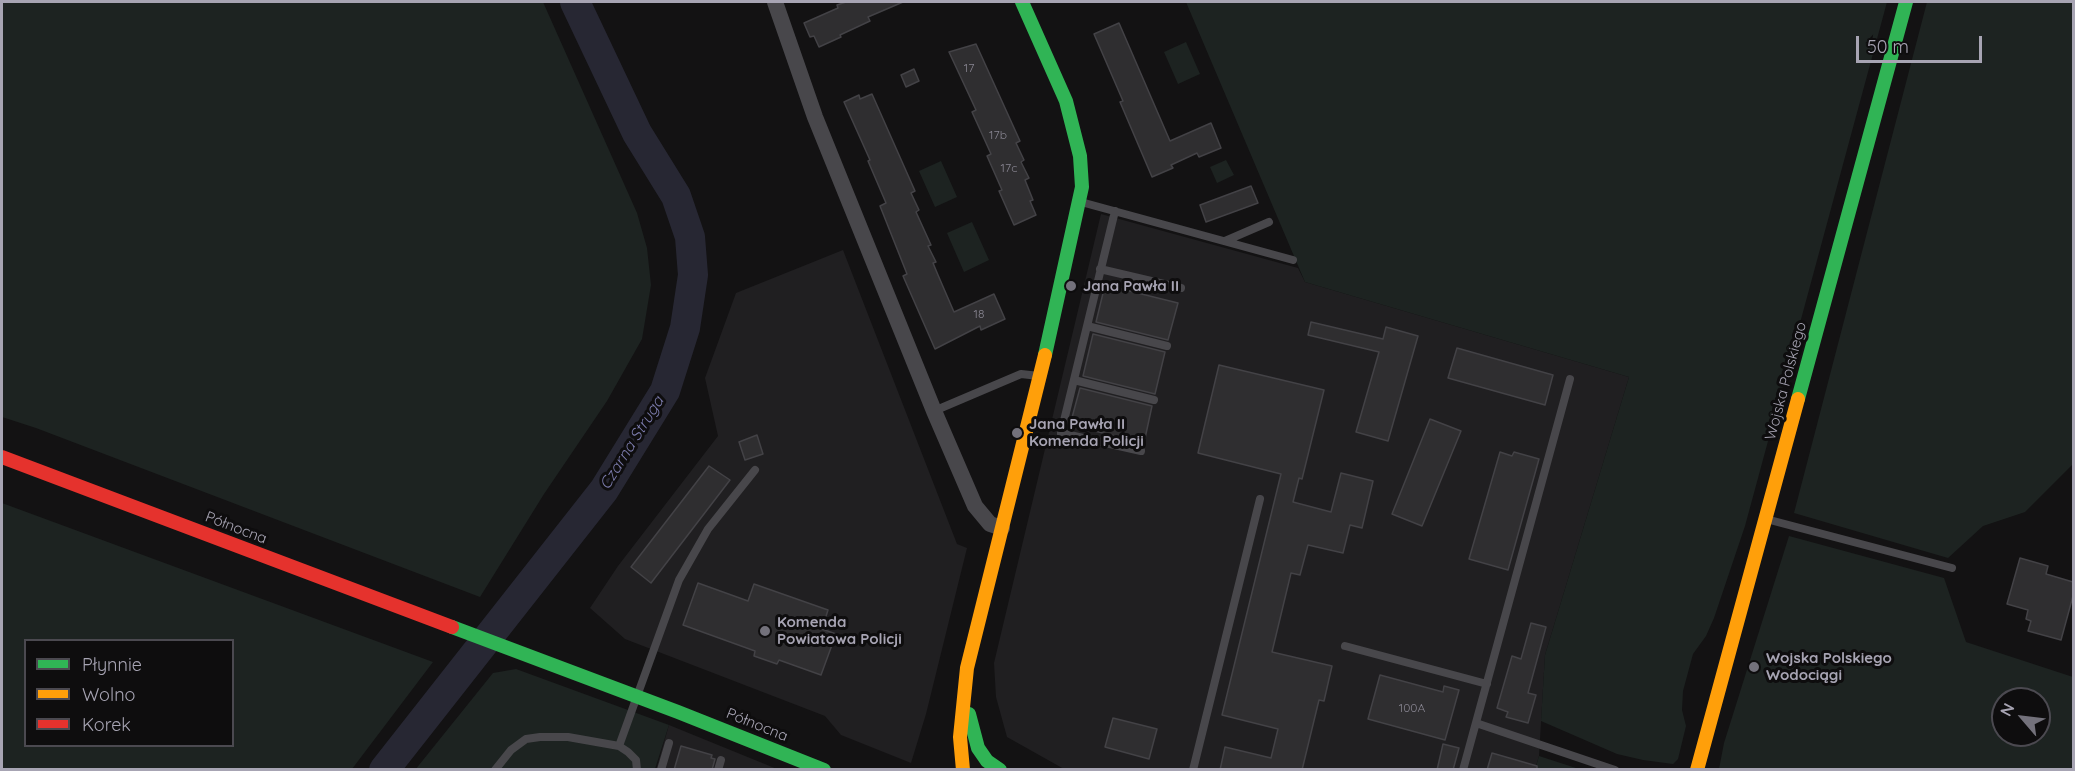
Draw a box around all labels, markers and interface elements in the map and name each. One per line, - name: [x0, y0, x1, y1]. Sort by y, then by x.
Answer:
- scale bar: [1859, 24, 1985, 62]
- text: 50 m: [1867, 35, 1909, 58]
- house number: 17: [964, 61, 974, 75]
- house number: 17b: [989, 128, 1007, 142]
- house number: 17c: [1001, 161, 1017, 175]
- place label: Jana Pawła II: [1083, 277, 1179, 295]
- marker: Jana Pawła II: [1064, 279, 1078, 293]
- house number: 18: [974, 307, 984, 321]
- street label: Wojska Polskiego: [1762, 320, 1810, 442]
- water label: Czarna Struga: [596, 393, 668, 493]
- place label: Jana Pawła II Komenda Policji: [1029, 415, 1144, 450]
- marker: Jana Pawła II Komenda Policji: [1010, 426, 1024, 440]
- street label: Północna: [203, 508, 269, 548]
- place label: Komenda Powiatowa Policji: [777, 613, 902, 648]
- marker: Komenda Powiatowa Policji: [758, 624, 772, 638]
- legend: [24, 639, 234, 747]
- place label: Wojska Polskiego Wodociągi: [1766, 649, 1892, 684]
- text: Płynnie: [82, 653, 142, 676]
- marker: Wojska Polskiego Wodociągi: [1747, 660, 1761, 674]
- text: Wolno: [82, 683, 135, 706]
- north arrow: [1991, 687, 2051, 747]
- text: N: [1995, 700, 2018, 719]
- house number: 100A: [1399, 701, 1425, 715]
- street label: Północna: [724, 705, 790, 745]
- text: Korek: [82, 713, 131, 736]

